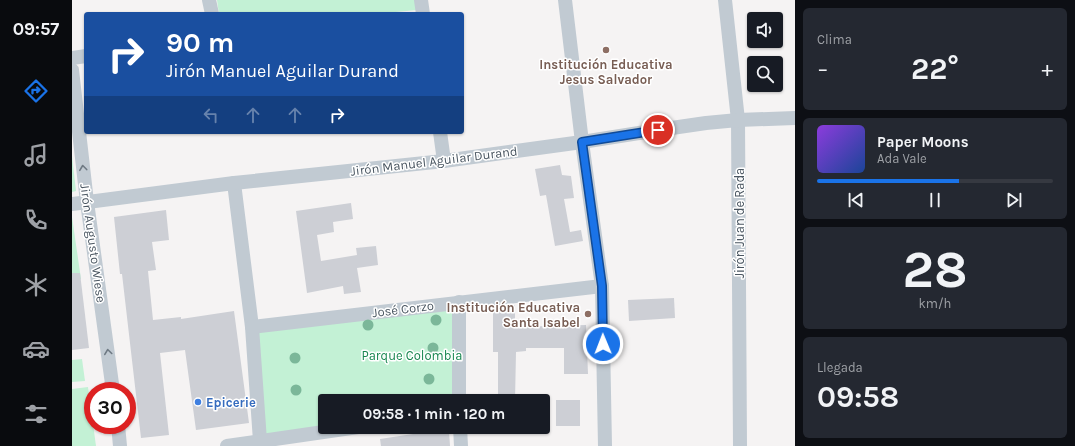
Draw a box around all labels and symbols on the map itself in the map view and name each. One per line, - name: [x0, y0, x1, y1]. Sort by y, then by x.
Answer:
- marker: Institución Educativa Jesus Salvador: [601, 45, 611, 55]
- place label: Institución Educativa Jesus Salvador: [539, 57, 673, 87]
- pin: [641, 113, 675, 147]
- street label: Jirón Manuel Aguilar Durand: [350, 143, 518, 179]
- one-way arrow: [79, 165, 88, 171]
- street label: Jirón Juan de Rada: [732, 168, 747, 278]
- street label: Jirón Augusto Wiese: [77, 183, 109, 304]
- street label: José Corzo: [371, 298, 435, 320]
- place label: Institución Educativa Santa Isabel: [447, 300, 580, 330]
- marker: Institución Educativa Santa Isabel: [583, 309, 593, 319]
- position arrow: [582, 323, 624, 365]
- park label: Parque Colombia: [362, 348, 463, 364]
- one-way arrow: [104, 349, 113, 355]
- speed limit sign: 30: [84, 382, 136, 434]
- place label: Epicerie: [206, 395, 256, 410]
- marker: Epicerie: [193, 397, 203, 407]

